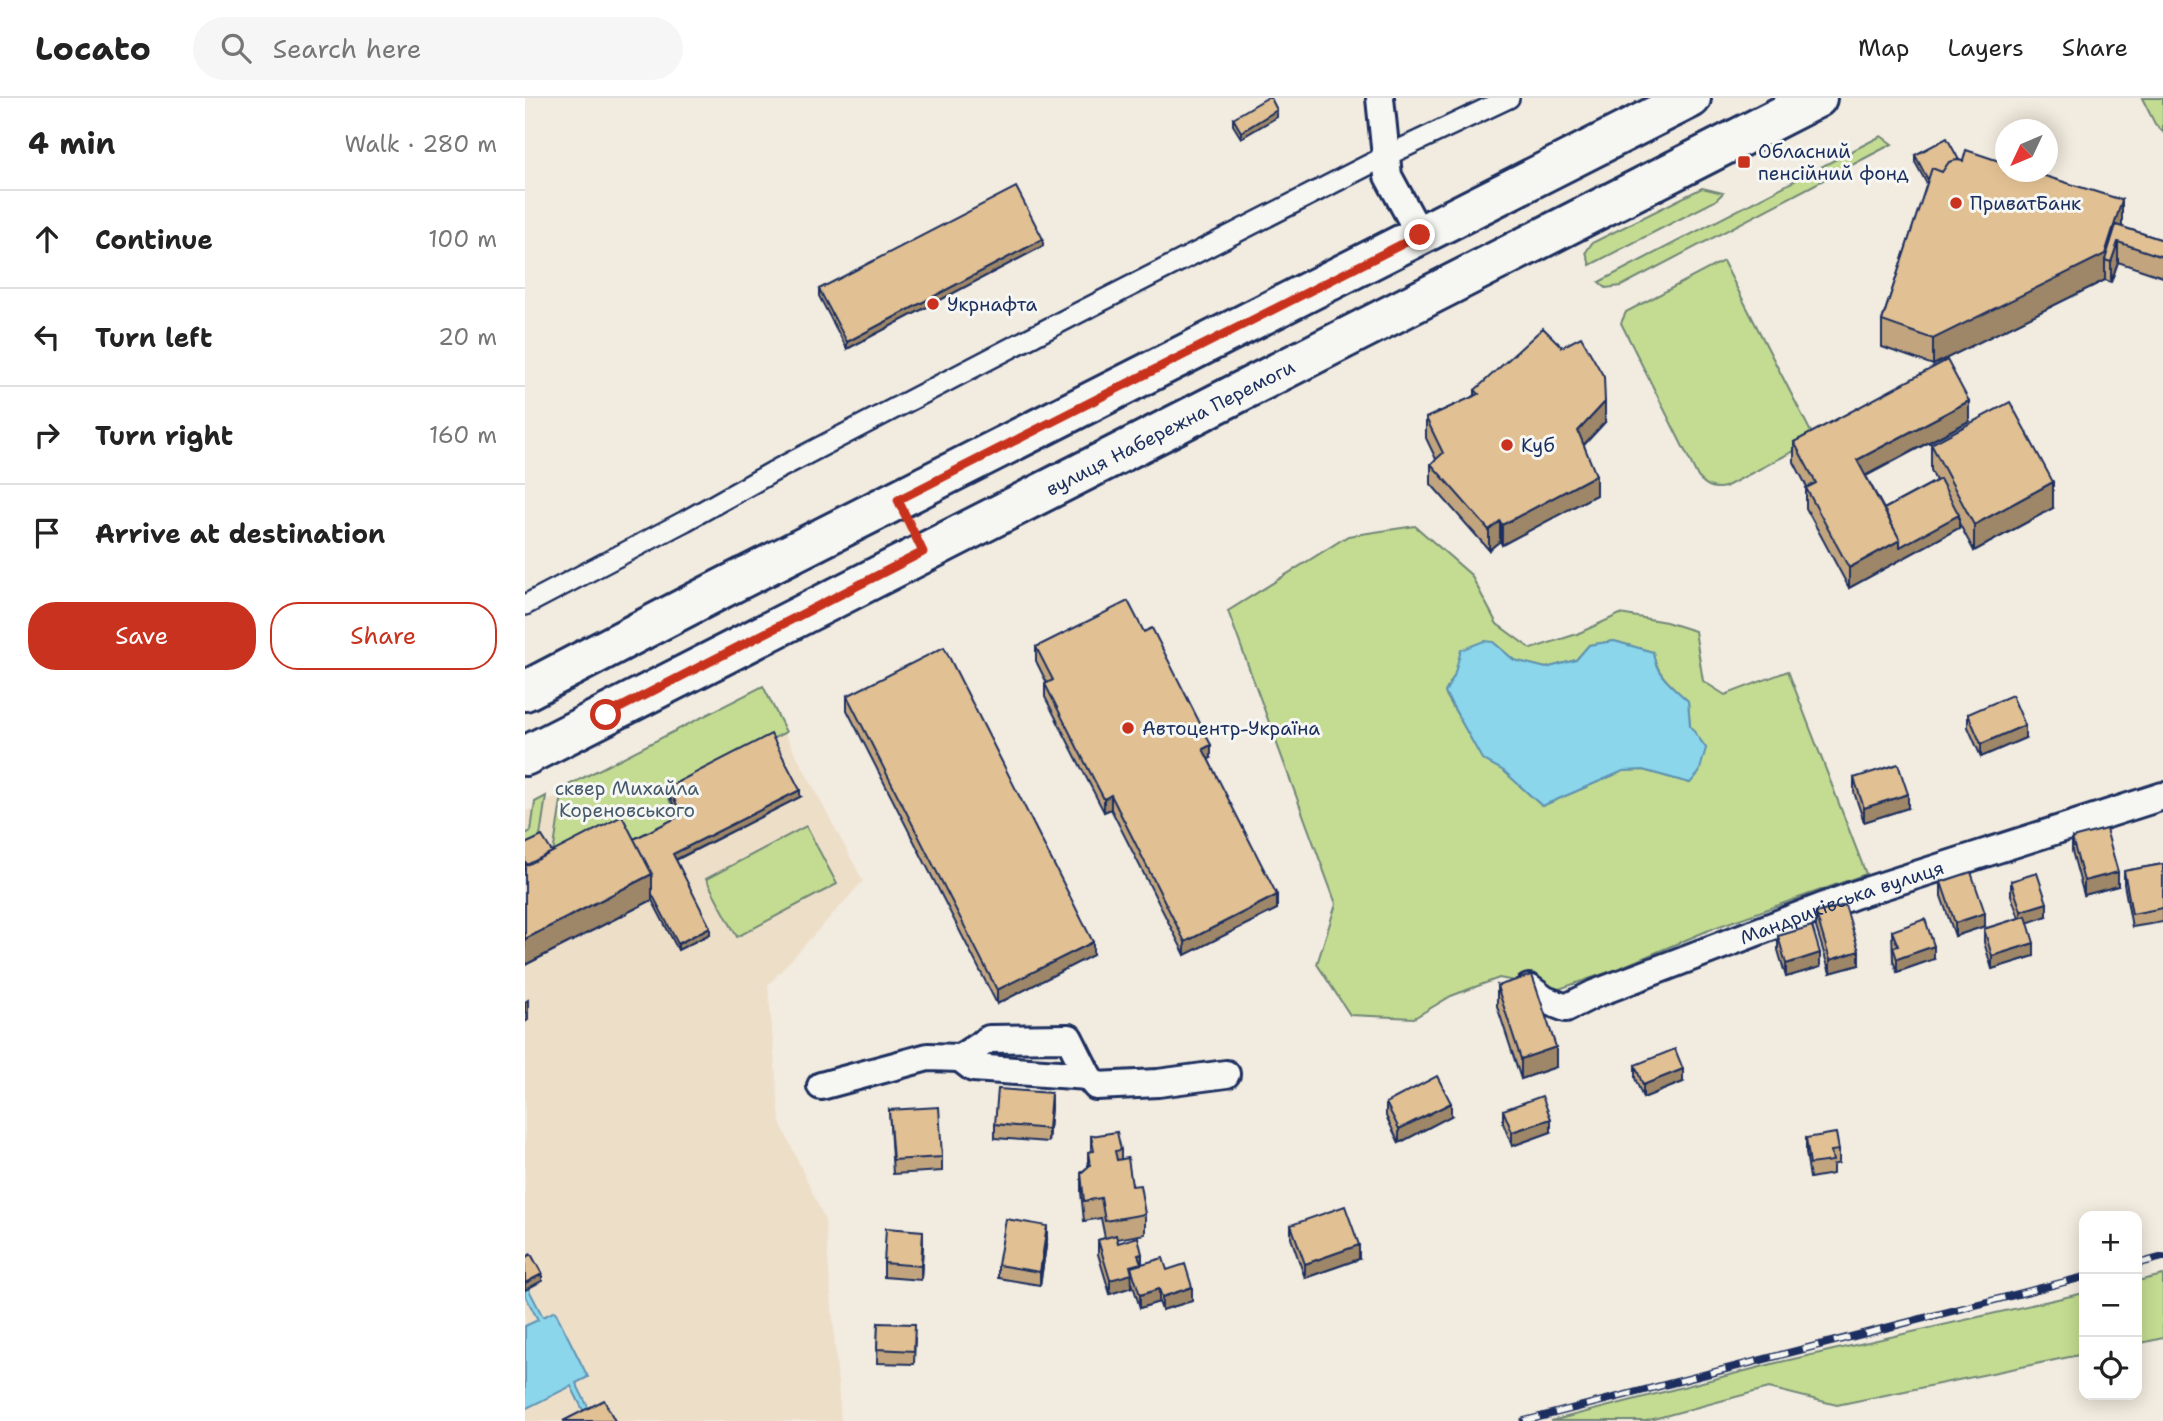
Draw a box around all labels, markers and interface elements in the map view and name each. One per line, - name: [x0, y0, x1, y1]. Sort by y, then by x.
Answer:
- search box: [193, 17, 683, 80]
- text: Locato: [35, 26, 151, 71]
- icon: search: [217, 29, 255, 67]
- text: Search here: [273, 31, 421, 66]
- text: Map: [1858, 32, 1909, 64]
- text: Layers: [1947, 32, 2024, 64]
- text: Share: [2062, 32, 2128, 64]
- north arrow: [1995, 119, 2058, 182]
- text: 4 min: [28, 123, 115, 164]
- text: Walk · 280 m: [344, 129, 497, 159]
- place label: Обласний пенсійний фонд: [1758, 139, 1909, 186]
- marker: Обласний пенсійний фонд: [1736, 154, 1752, 170]
- place label: ПриватБанк: [1970, 191, 2081, 216]
- marker: ПриватБанк: [1948, 195, 1964, 211]
- route end: [1404, 219, 1435, 250]
- icon: ahead: [28, 220, 66, 258]
- text: Continue: [95, 222, 213, 257]
- text: 100 m: [428, 224, 497, 254]
- place label: Укрнафта: [947, 292, 1038, 317]
- marker: Укрнафта: [925, 296, 941, 312]
- icon: left: [28, 318, 66, 356]
- text: Turn left: [95, 320, 212, 355]
- text: 20 m: [438, 322, 497, 352]
- street label: вулиця Набережна Перемоги: [1041, 354, 1299, 501]
- icon: right: [28, 416, 66, 454]
- text: Turn right: [95, 418, 233, 453]
- text: 160 m: [429, 420, 497, 450]
- place label: Куб: [1521, 433, 1555, 458]
- marker: Куб: [1499, 437, 1515, 453]
- icon: arrive: [28, 514, 66, 552]
- text: Arrive at destination: [95, 516, 385, 551]
- button: Save: [28, 602, 256, 670]
- button: Share: [270, 602, 497, 670]
- route start: [590, 699, 621, 730]
- place label: Автоцентр-Україна: [1142, 716, 1320, 741]
- marker: Автоцентр-Україна: [1120, 720, 1136, 736]
- park label: сквер Михайла Кореновського: [555, 776, 699, 823]
- street label: Мандриківська вулиця: [1736, 855, 1947, 950]
- map controls: [2079, 1211, 2142, 1400]
- button: +: [2079, 1211, 2142, 1274]
- button: −: [2079, 1274, 2142, 1337]
- button: locate: [2079, 1337, 2142, 1400]

